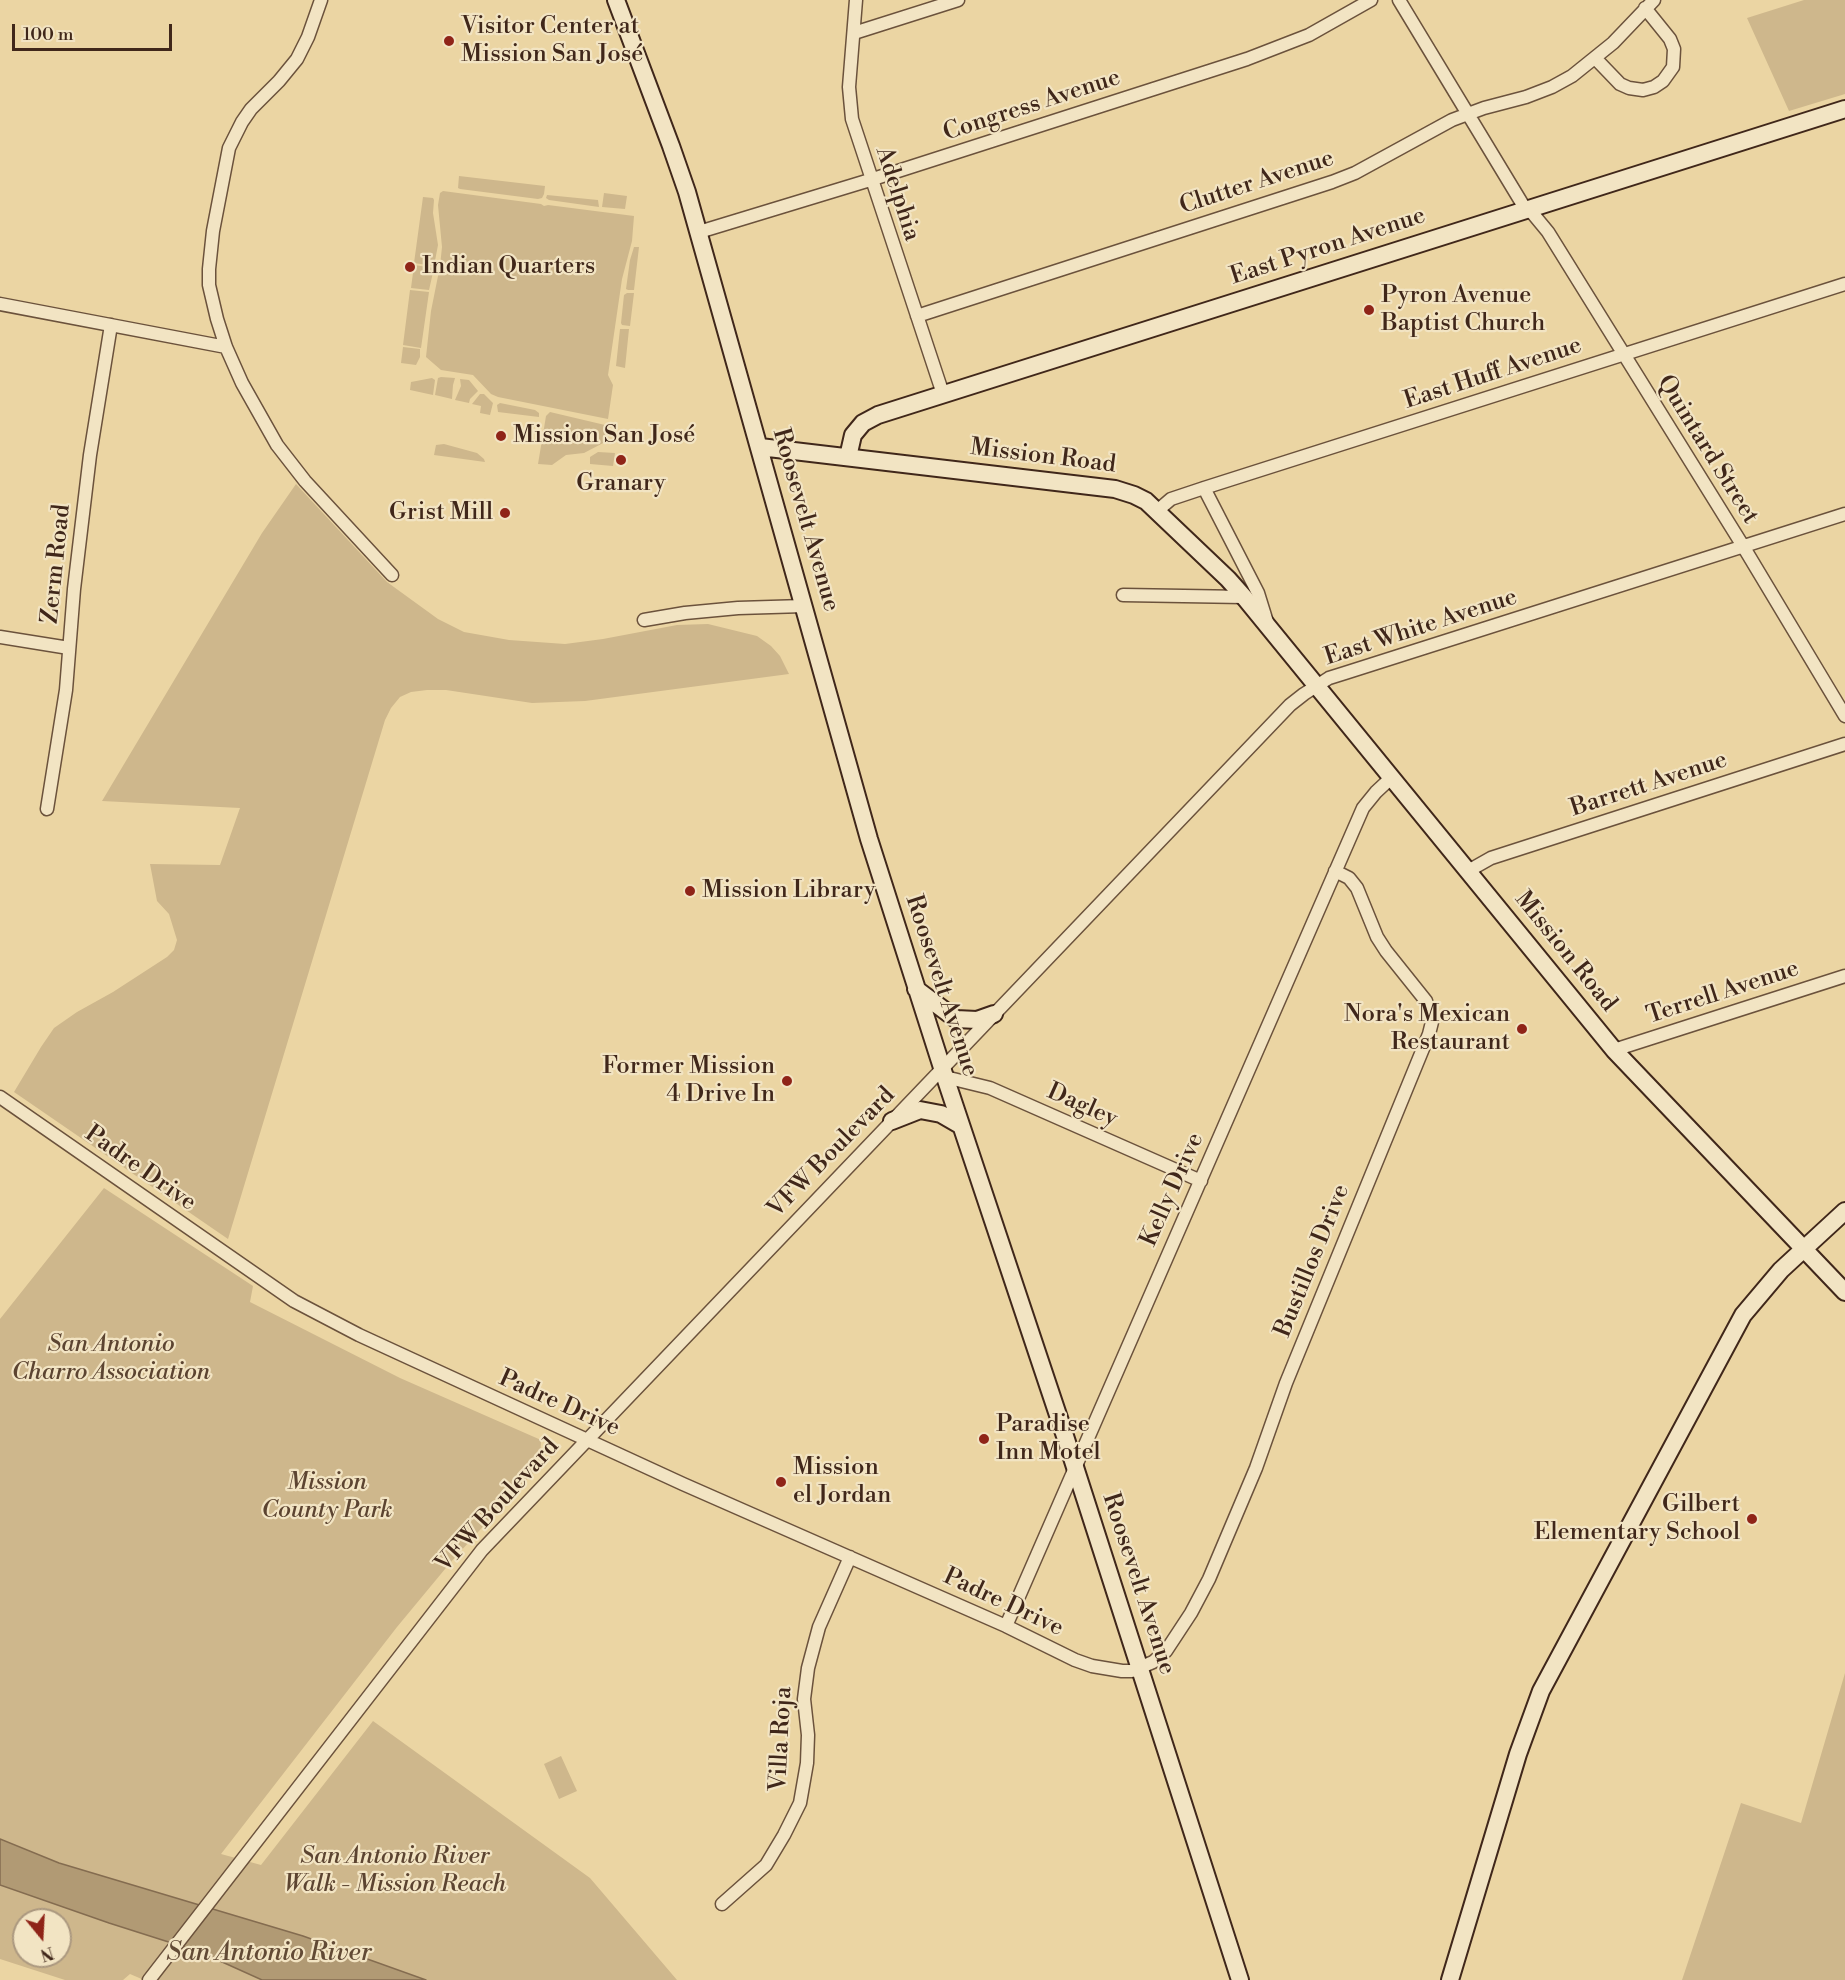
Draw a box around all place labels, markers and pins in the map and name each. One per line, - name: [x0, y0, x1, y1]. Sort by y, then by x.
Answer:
- place label: Visitor Center at Mission San José: [461, 13, 643, 69]
- marker: Visitor Center at Mission San José: [442, 34, 456, 48]
- place label: Indian Quarters: [422, 253, 595, 281]
- marker: Indian Quarters: [403, 260, 417, 274]
- place label: Pyron Avenue Baptist Church: [1381, 282, 1545, 338]
- marker: Pyron Avenue Baptist Church: [1362, 303, 1376, 317]
- place label: Mission San José: [513, 422, 695, 450]
- marker: Mission San José: [494, 429, 508, 443]
- marker: Granary: [614, 453, 628, 467]
- place label: Granary: [576, 470, 666, 498]
- place label: Grist Mill: [389, 499, 493, 527]
- marker: Grist Mill: [498, 506, 512, 520]
- place label: Mission Library: [702, 877, 876, 905]
- marker: Mission Library: [683, 884, 697, 898]
- place label: Nora's Mexican Restaurant: [1344, 1001, 1510, 1057]
- marker: Nora's Mexican Restaurant: [1515, 1022, 1529, 1036]
- place label: Former Mission 4 Drive In: [602, 1053, 775, 1109]
- marker: Former Mission 4 Drive In: [780, 1074, 794, 1088]
- place label: Paradise Inn Motel: [996, 1411, 1101, 1467]
- marker: Paradise Inn Motel: [977, 1432, 991, 1446]
- place label: Mission el Jordan: [793, 1454, 891, 1510]
- marker: Mission el Jordan: [774, 1475, 788, 1489]
- place label: Gilbert Elementary School: [1534, 1491, 1740, 1547]
- marker: Gilbert Elementary School: [1745, 1512, 1759, 1526]

